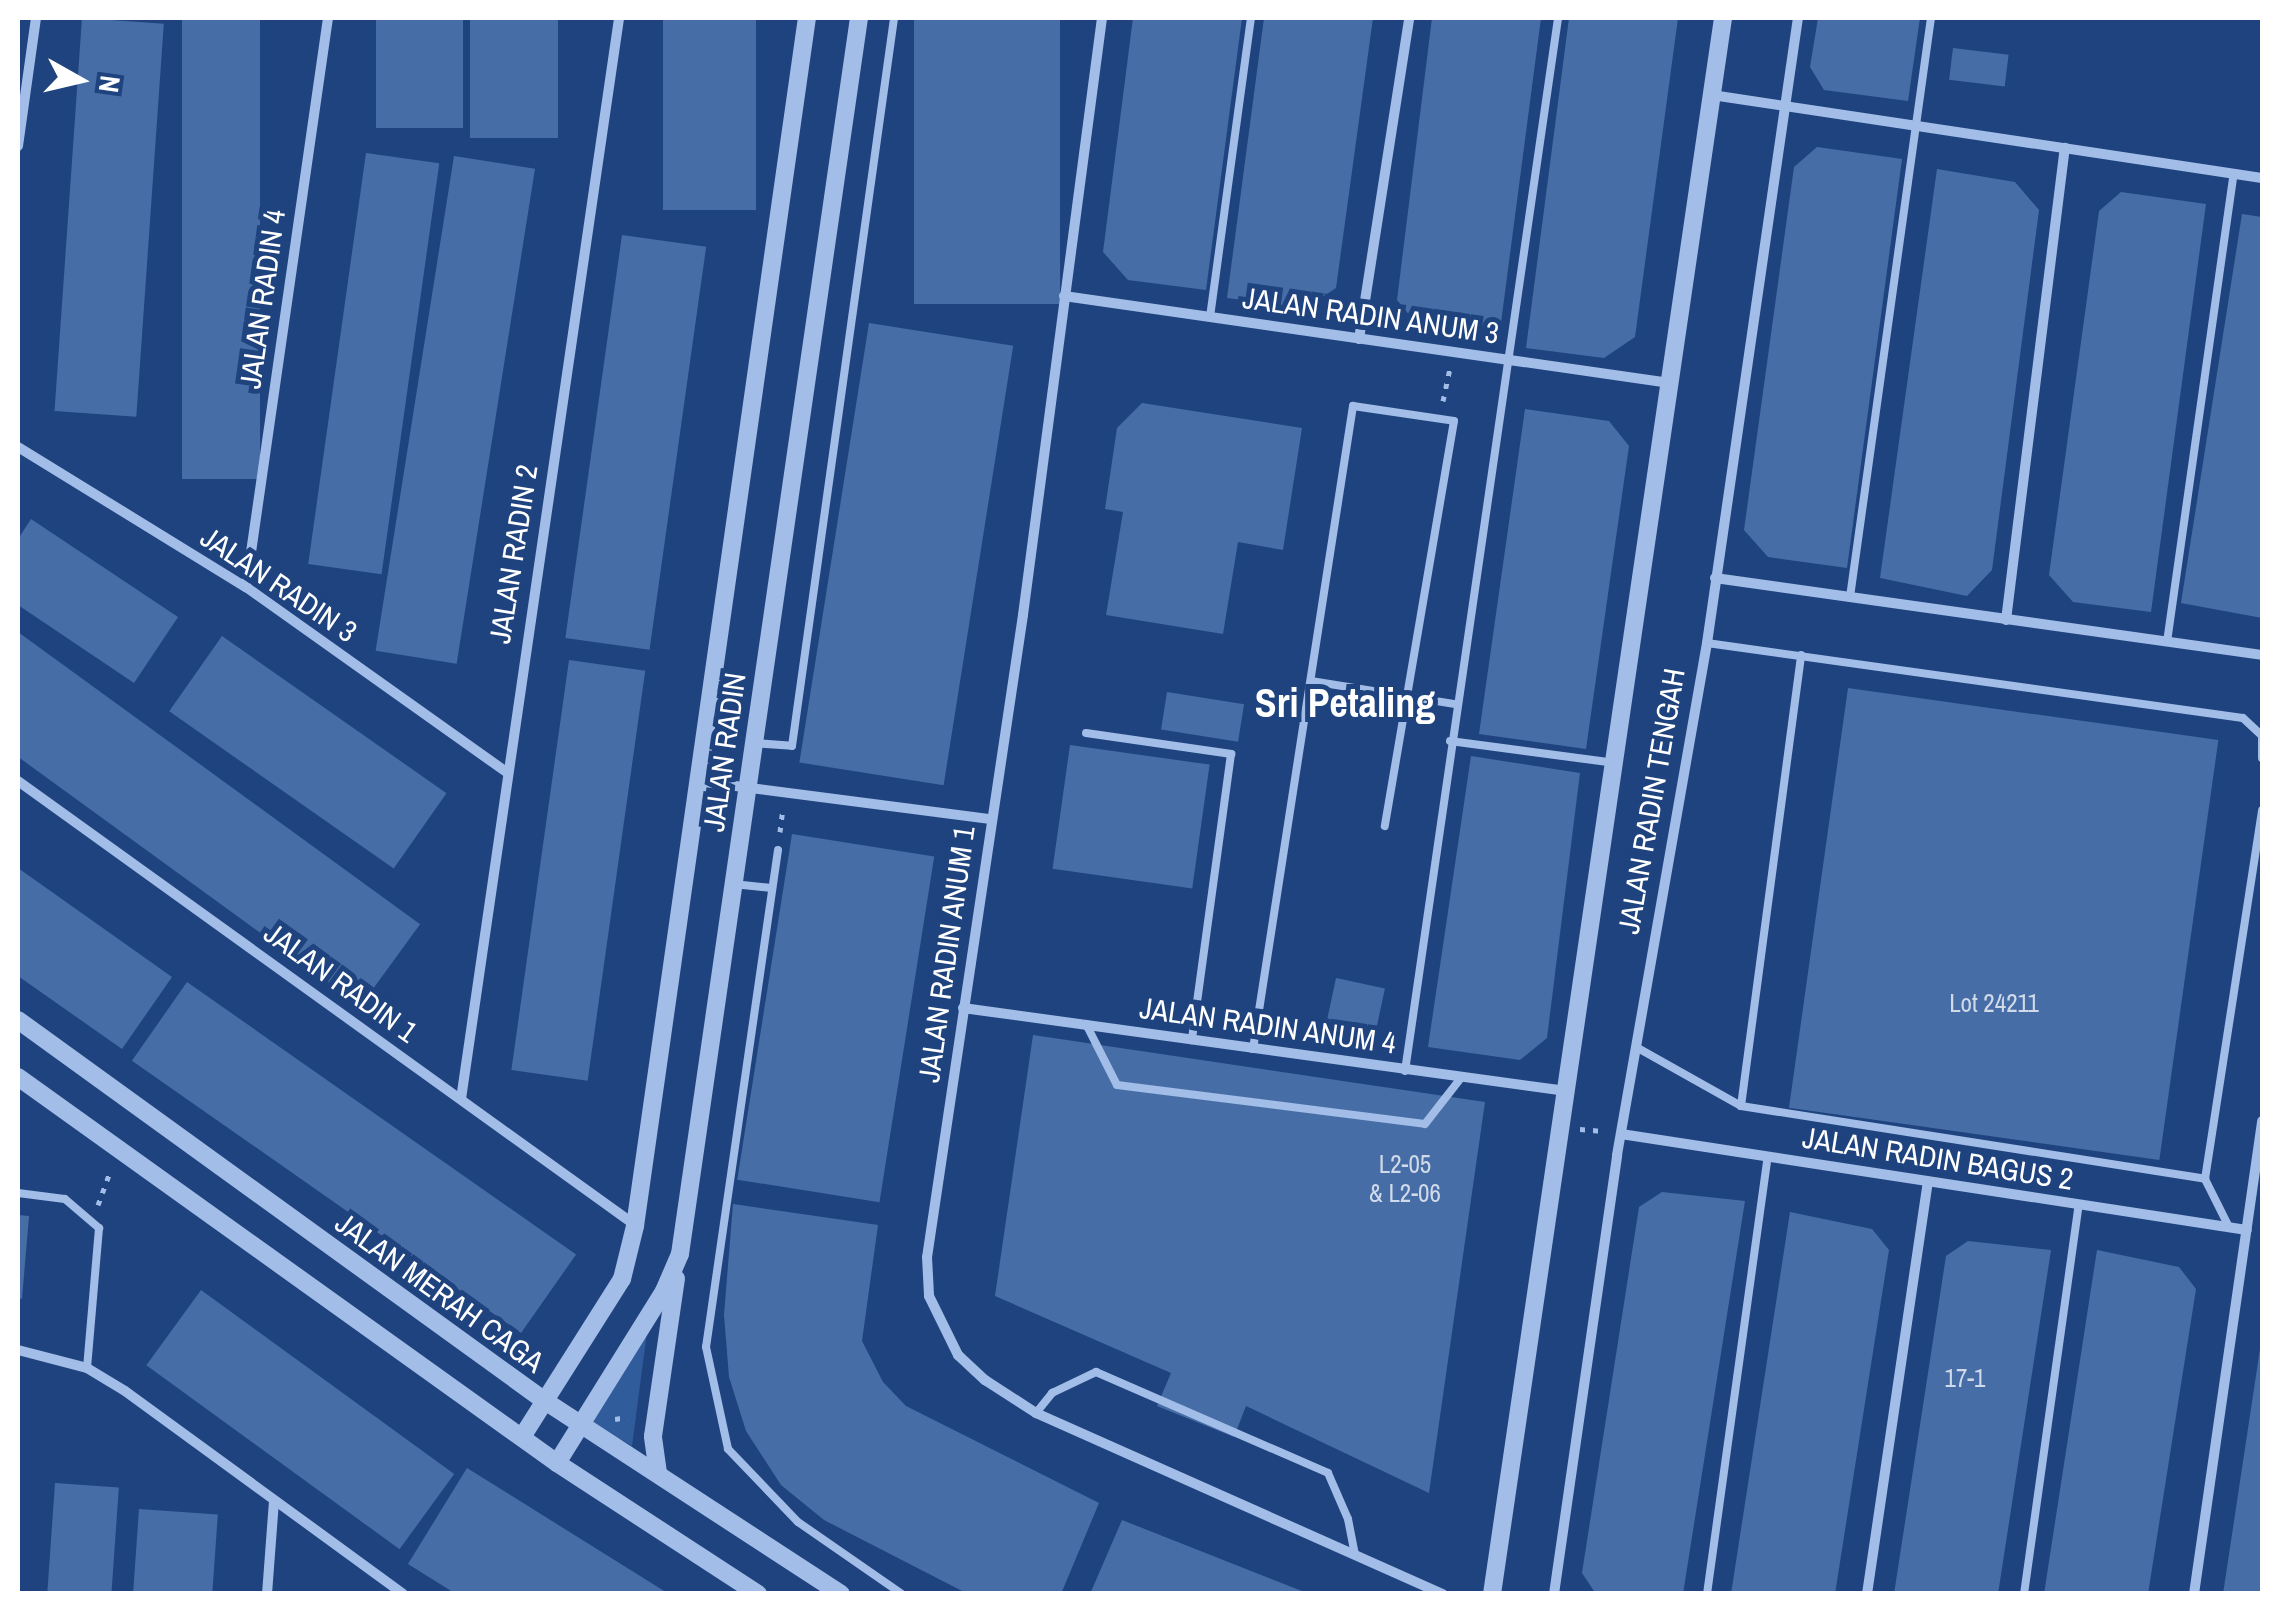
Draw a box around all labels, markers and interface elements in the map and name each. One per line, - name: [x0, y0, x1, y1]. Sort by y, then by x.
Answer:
- north arrow: [30, 30, 130, 130]
- text: N: [90, 73, 130, 95]
- street label: JALAN RADIN 4: [232, 207, 292, 391]
- street label: JALAN RADIN ANUM 3: [1240, 279, 1502, 351]
- street label: JALAN RADIN 2: [481, 462, 545, 646]
- street label: JALAN RADIN 3: [194, 519, 364, 649]
- street label: JALAN RADIN TENGAH: [1610, 665, 1692, 937]
- street label: JALAN RADIN: [695, 670, 753, 834]
- district label: Sri Petaling: [1255, 679, 1435, 727]
- street label: JALAN RADIN ANUM 1: [910, 823, 982, 1085]
- street label: JALAN RADIN 1: [257, 914, 425, 1050]
- house number: Lot 24211: [1949, 988, 2039, 1018]
- street label: JALAN RADIN ANUM 4: [1137, 989, 1399, 1061]
- street label: JALAN RADIN BAGUS 2: [1800, 1119, 2076, 1197]
- house number: L2-05 & L2-06: [1369, 1150, 1441, 1209]
- street label: JALAN MERAH CAGA: [329, 1204, 551, 1380]
- house number: 17-1: [1944, 1363, 1986, 1393]

